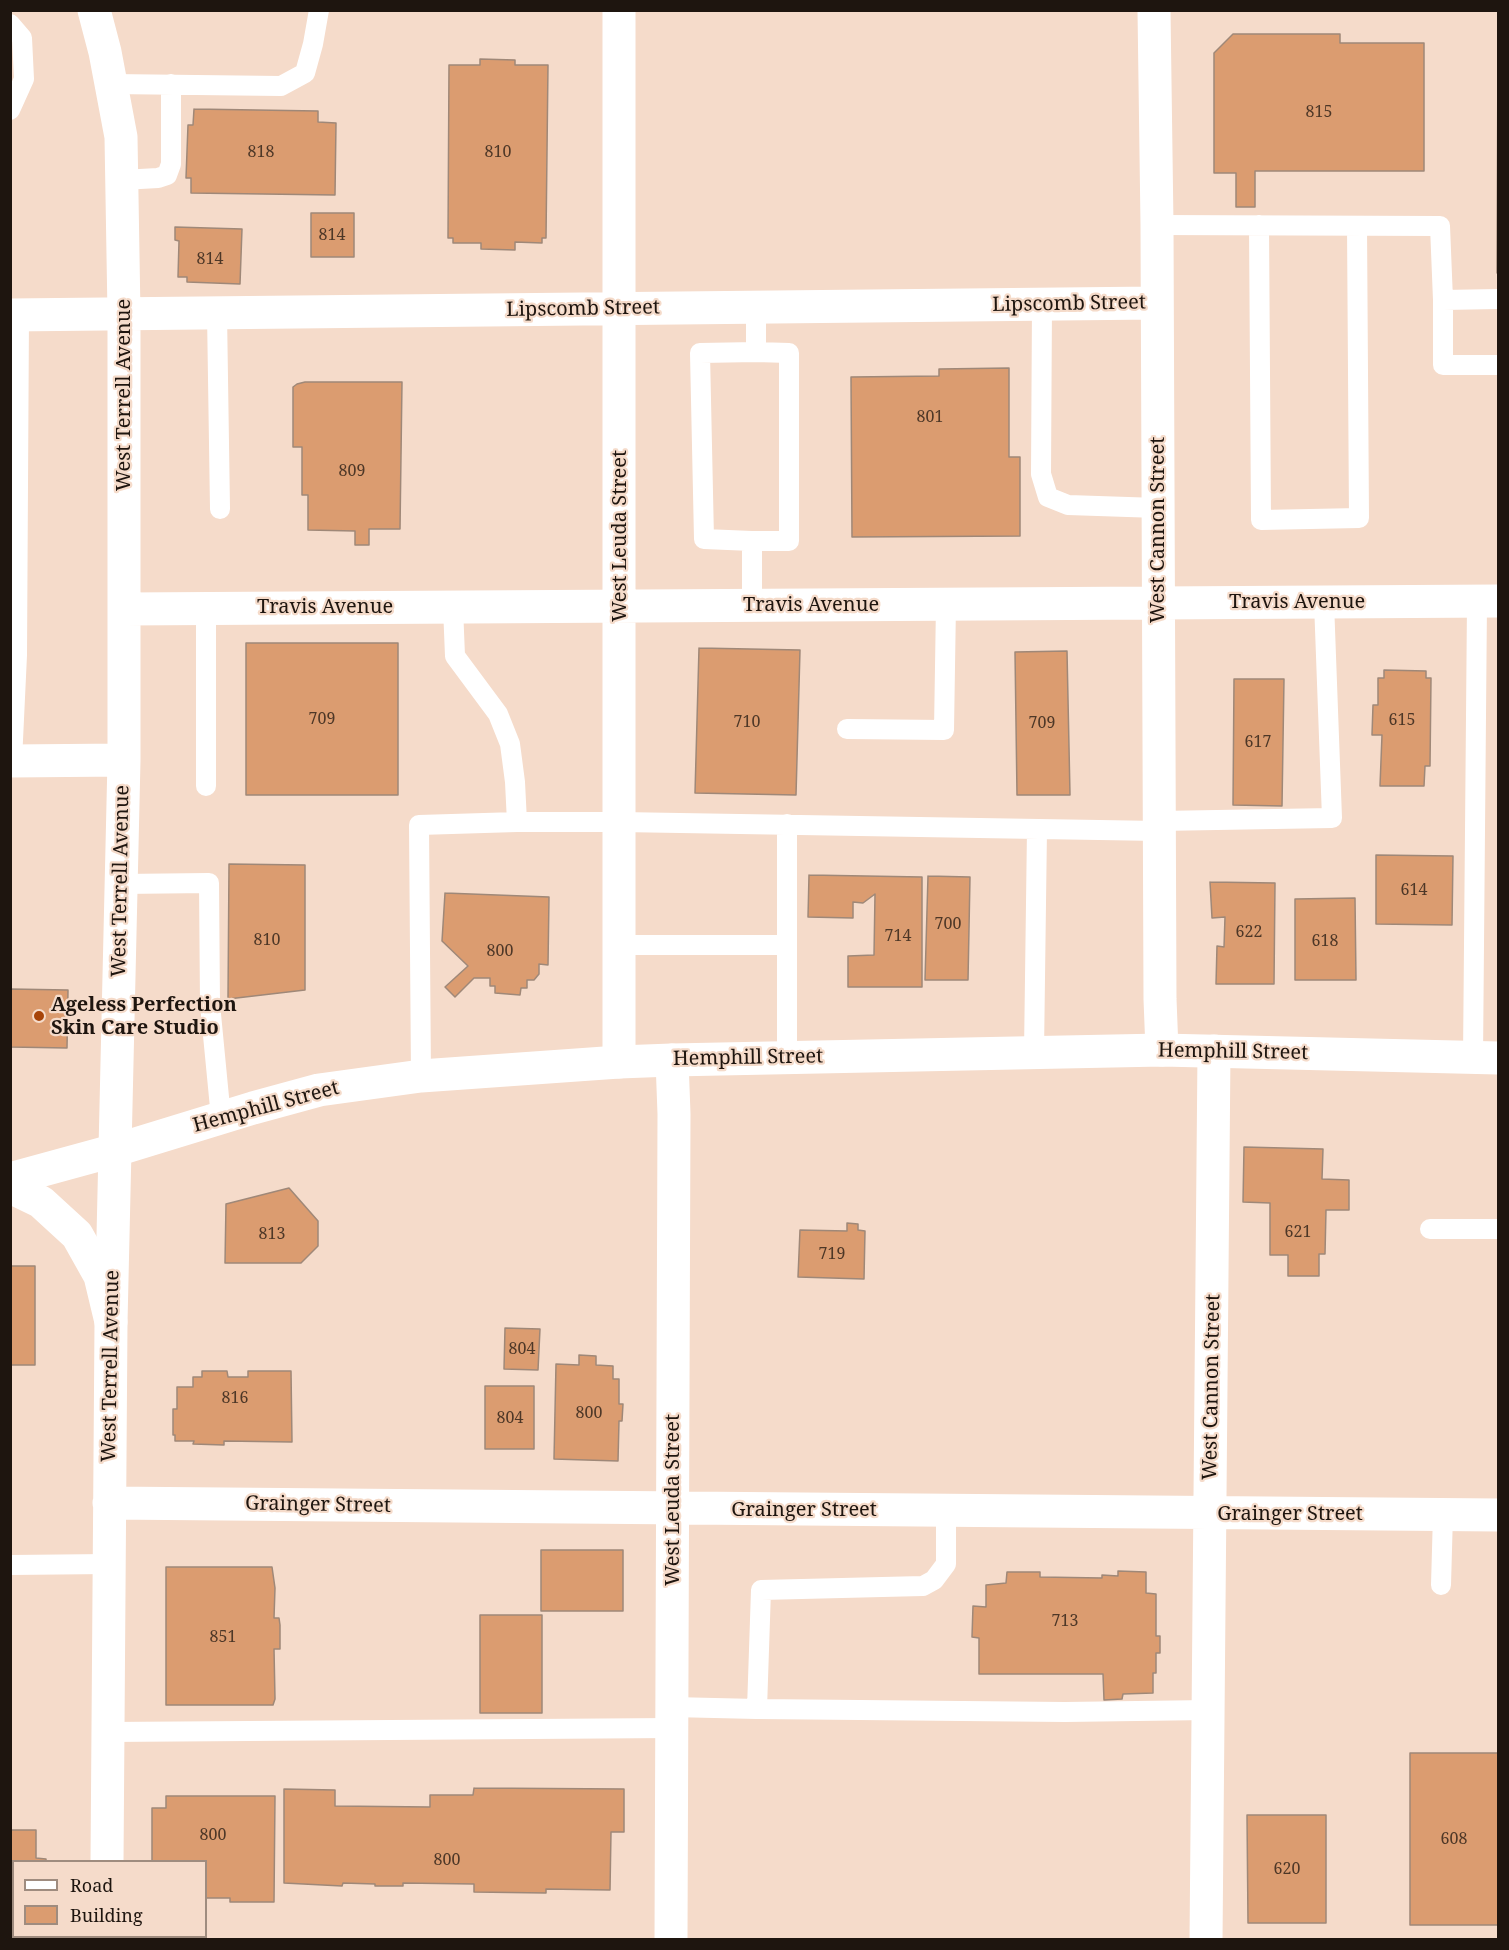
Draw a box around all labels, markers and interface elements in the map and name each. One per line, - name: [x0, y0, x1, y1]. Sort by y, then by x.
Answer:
- house number: 815: [1306, 102, 1332, 122]
- house number: 818: [248, 142, 274, 162]
- house number: 810: [485, 142, 511, 162]
- house number: 814: [319, 225, 345, 245]
- house number: 814: [197, 249, 223, 269]
- street label: Lipscomb Street: [992, 291, 1146, 317]
- street label: Lipscomb Street: [506, 296, 660, 322]
- street label: West Terrell Avenue: [112, 299, 136, 491]
- house number: 801: [917, 407, 943, 427]
- street label: West Cannon Street: [1146, 437, 1170, 623]
- street label: West Leuda Street: [608, 450, 632, 622]
- house number: 809: [339, 461, 365, 481]
- street label: Travis Avenue: [1229, 590, 1365, 614]
- street label: Travis Avenue: [743, 593, 879, 617]
- street label: Travis Avenue: [257, 595, 393, 619]
- house number: 709: [309, 709, 335, 729]
- house number: 615: [1389, 710, 1415, 730]
- house number: 710: [734, 712, 760, 732]
- house number: 709: [1029, 713, 1055, 733]
- house number: 617: [1245, 732, 1271, 752]
- street label: West Terrell Avenue: [107, 785, 135, 977]
- house number: 614: [1401, 880, 1427, 900]
- house number: 700: [935, 914, 961, 934]
- house number: 622: [1236, 922, 1262, 942]
- house number: 714: [885, 926, 911, 946]
- house number: 810: [254, 930, 280, 950]
- house number: 618: [1312, 931, 1338, 951]
- house number: 800: [487, 941, 513, 961]
- place label: Ageless Perfection Skin Care Studio: [51, 993, 237, 1040]
- marker: Ageless Perfection Skin Care Studio: [32, 1009, 46, 1023]
- street label: Hemphill Street: [1158, 1039, 1308, 1065]
- street label: Hemphill Street: [673, 1045, 823, 1071]
- street label: Hemphill Street: [190, 1076, 342, 1138]
- house number: 621: [1285, 1222, 1311, 1242]
- house number: 813: [259, 1224, 285, 1244]
- house number: 719: [819, 1244, 845, 1264]
- street label: West Terrell Avenue: [97, 1270, 125, 1462]
- street label: West Cannon Street: [1198, 1294, 1226, 1480]
- house number: 804: [509, 1339, 535, 1359]
- house number: 816: [222, 1388, 248, 1408]
- house number: 800: [576, 1403, 602, 1423]
- house number: 804: [497, 1408, 523, 1428]
- street label: West Leuda Street: [661, 1414, 685, 1586]
- street label: Grainger Street: [245, 1492, 391, 1518]
- street label: Grainger Street: [731, 1498, 877, 1522]
- street label: Grainger Street: [1217, 1502, 1363, 1526]
- house number: 713: [1052, 1611, 1078, 1631]
- house number: 851: [210, 1627, 236, 1647]
- house number: 800: [200, 1825, 226, 1845]
- house number: 608: [1441, 1829, 1467, 1849]
- house number: 800: [434, 1850, 460, 1870]
- house number: 620: [1274, 1859, 1300, 1879]
- legend: [12, 1860, 207, 1938]
- text: Road: [70, 1873, 113, 1897]
- text: Building: [70, 1903, 143, 1927]

